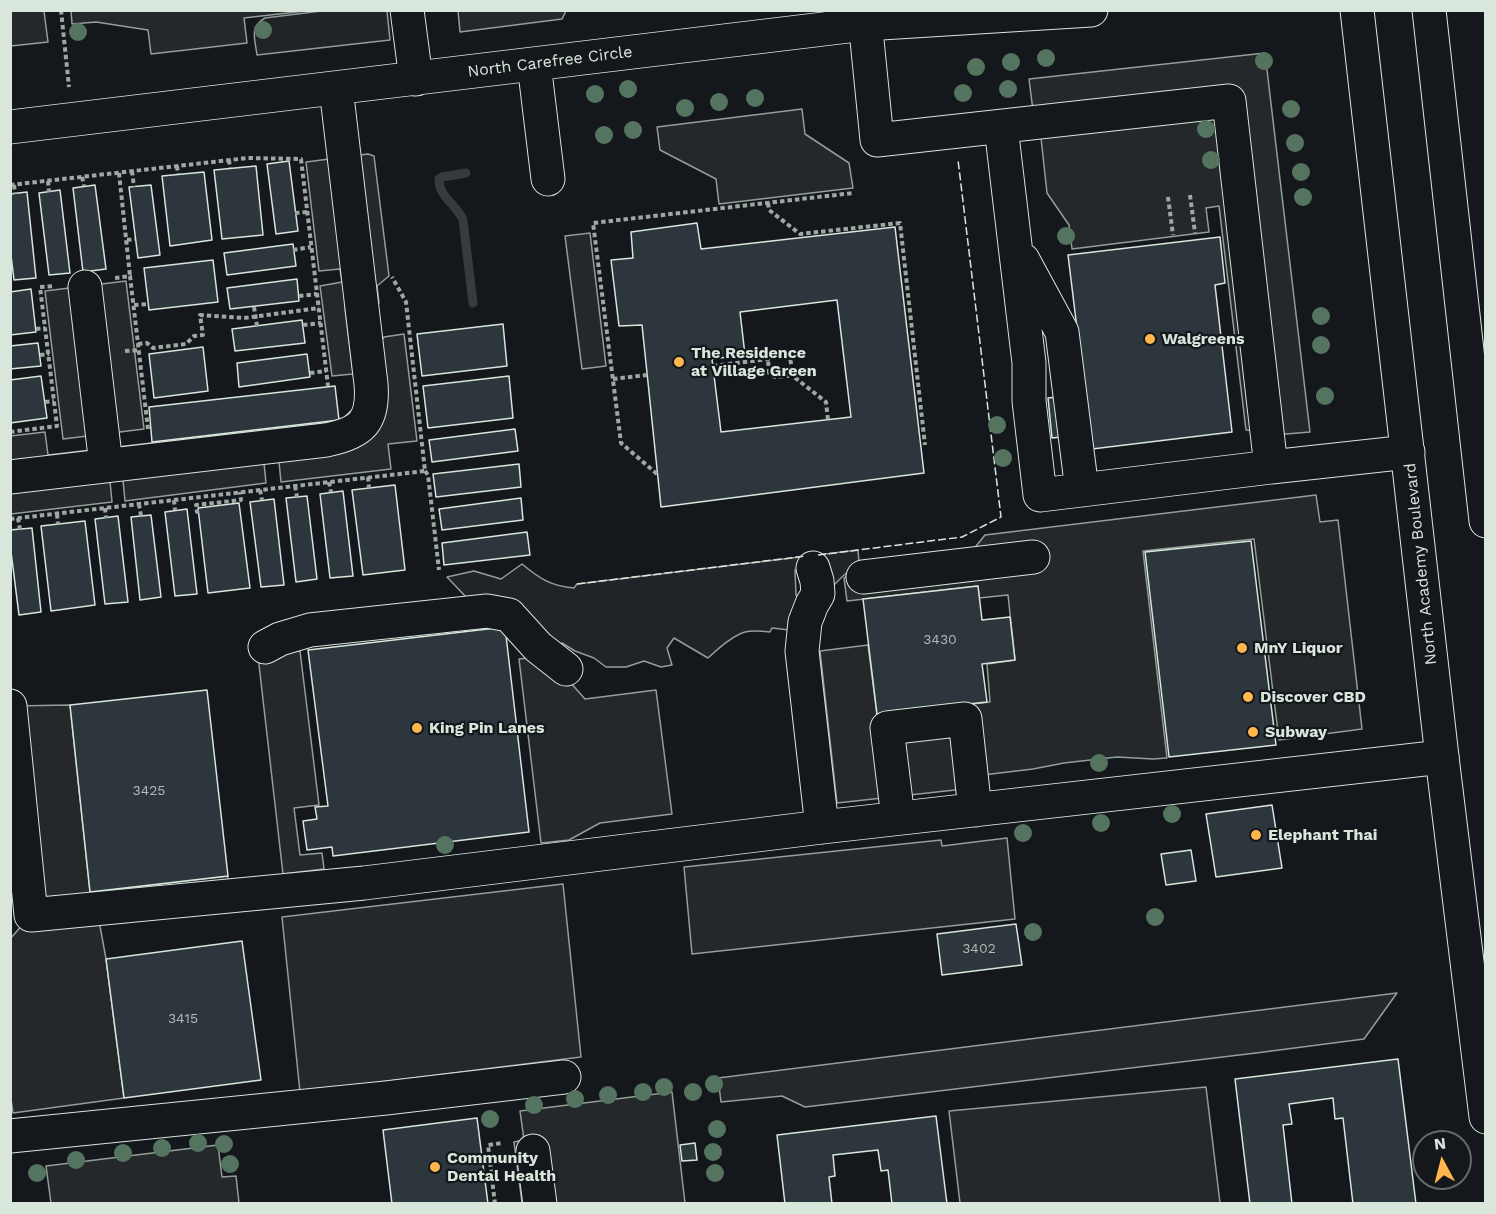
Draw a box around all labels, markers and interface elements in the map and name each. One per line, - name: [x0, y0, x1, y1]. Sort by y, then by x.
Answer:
- street label: North Carefree Circle: [467, 42, 633, 82]
- place label: Walgreens: [1162, 329, 1245, 349]
- marker: Walgreens: [1143, 332, 1157, 346]
- place label: The Residence at Village Green: [691, 343, 817, 381]
- marker: The Residence at Village Green: [672, 355, 686, 369]
- street label: North Academy Boulevard: [1401, 462, 1441, 666]
- house number: 3430: [923, 632, 957, 648]
- place label: MnY Liquor: [1254, 638, 1343, 658]
- marker: MnY Liquor: [1235, 641, 1249, 655]
- place label: Discover CBD: [1260, 687, 1366, 707]
- marker: Discover CBD: [1241, 690, 1255, 704]
- place label: King Pin Lanes: [429, 718, 545, 738]
- marker: King Pin Lanes: [410, 721, 424, 735]
- place label: Subway: [1265, 722, 1327, 742]
- marker: Subway: [1246, 725, 1260, 739]
- house number: 3425: [132, 783, 166, 799]
- place label: Elephant Thai: [1268, 825, 1377, 845]
- marker: Elephant Thai: [1249, 828, 1263, 842]
- house number: 3402: [962, 941, 996, 957]
- house number: 3415: [168, 1011, 198, 1027]
- north arrow: [1412, 1130, 1472, 1190]
- text: N: [1433, 1133, 1447, 1154]
- place label: Community Dental Health: [447, 1148, 556, 1186]
- marker: Community Dental Health: [428, 1160, 442, 1174]

